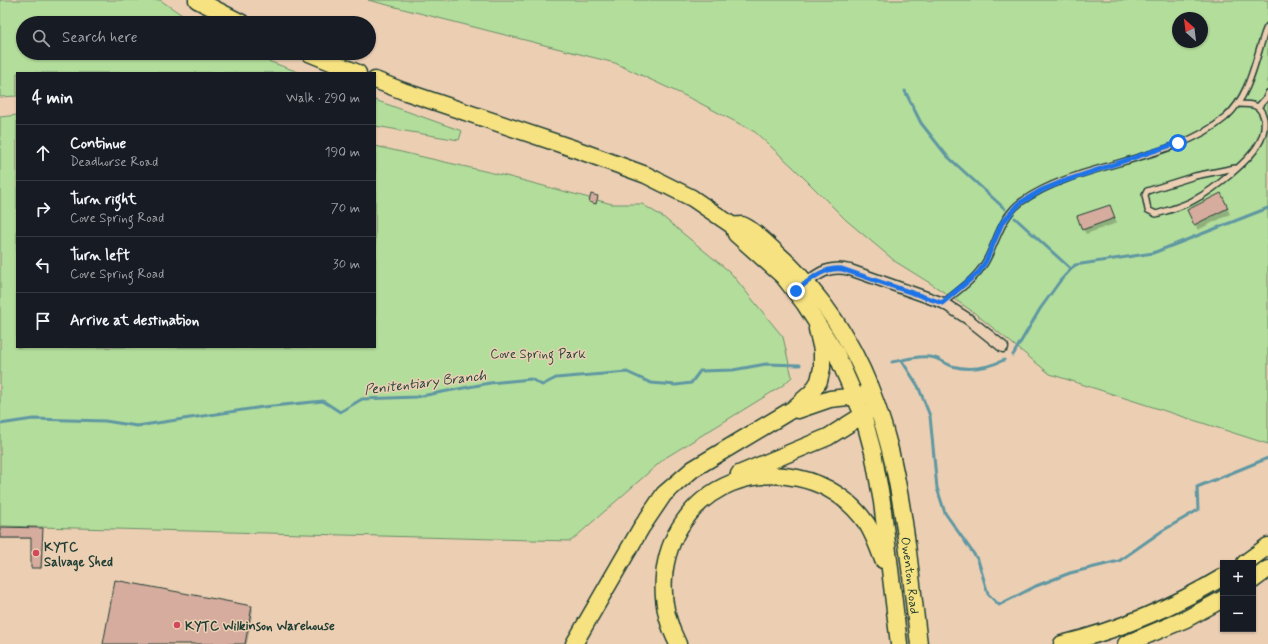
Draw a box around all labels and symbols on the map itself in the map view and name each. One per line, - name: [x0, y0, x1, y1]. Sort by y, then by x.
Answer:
- north arrow: [1172, 12, 1208, 48]
- route start: [1169, 134, 1187, 152]
- route end: [787, 282, 805, 300]
- park label: Cove Spring Park: [490, 346, 586, 365]
- water label: Penitentiary Branch: [363, 367, 487, 399]
- street label: Owenton Road: [896, 536, 922, 615]
- place label: KYTC Salvage Shed: [44, 539, 113, 572]
- marker: KYTC Salvage Shed: [31, 548, 41, 558]
- place label: KYTC Wilkinson Warehouse: [185, 618, 335, 635]
- marker: KYTC Wilkinson Warehouse: [172, 620, 182, 630]

